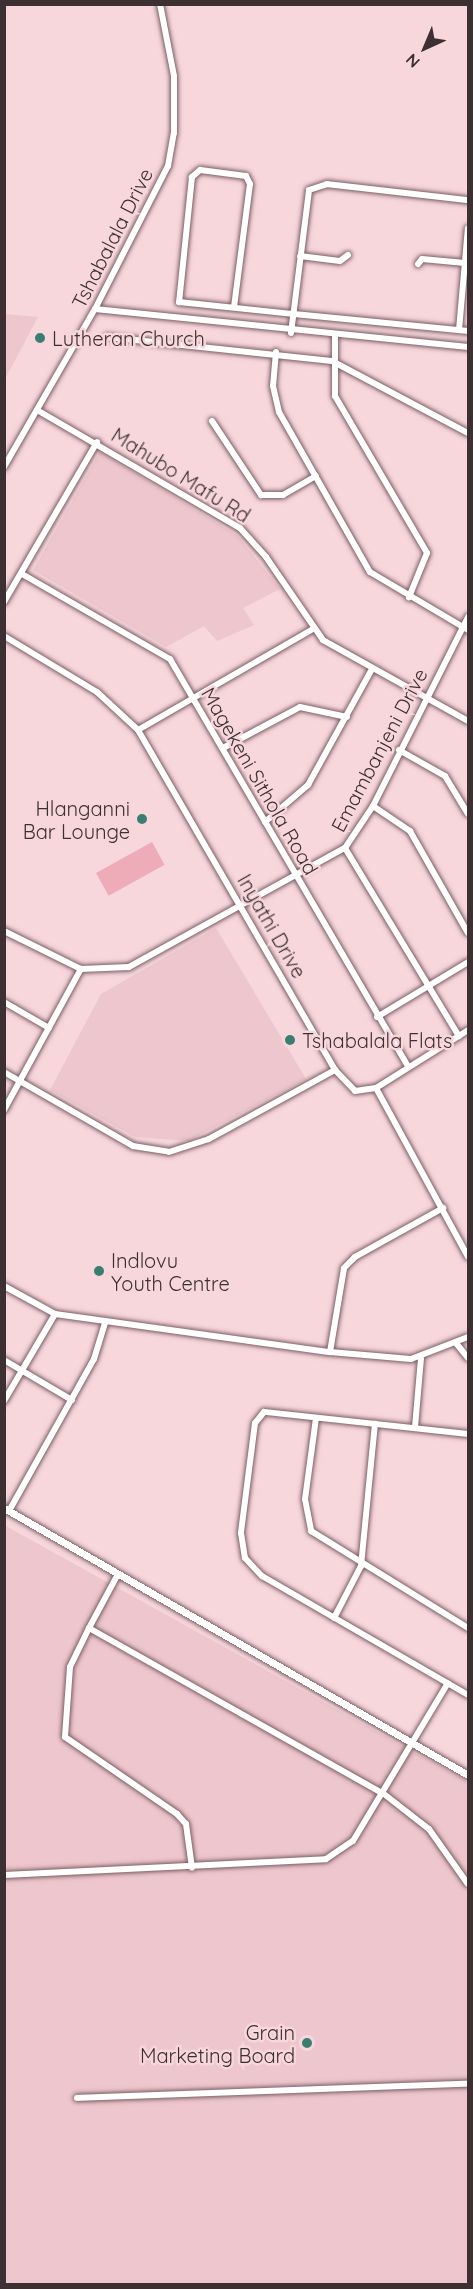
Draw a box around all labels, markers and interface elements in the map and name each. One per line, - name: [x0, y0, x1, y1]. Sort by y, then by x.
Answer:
- north arrow: [395, 18, 455, 78]
- text: N: [401, 50, 424, 72]
- street label: Tshabalala Drive: [66, 164, 158, 312]
- place label: Lutheran Church: [52, 326, 205, 350]
- marker: Lutheran Church: [33, 331, 47, 345]
- street label: Mahubo Mafu Rd: [107, 423, 255, 527]
- street label: Emambanjeni Drive: [326, 664, 432, 836]
- street label: Magekeni Sithola Road: [196, 683, 324, 879]
- place label: Hlanganni Bar Lounge: [23, 796, 130, 843]
- marker: Hlanganni Bar Lounge: [135, 812, 149, 826]
- street label: Inyathi Drive: [233, 870, 311, 982]
- place label: Tshabalala Flats: [302, 1028, 452, 1052]
- marker: Tshabalala Flats: [283, 1033, 297, 1047]
- place label: Indlovu Youth Centre: [111, 1248, 230, 1295]
- marker: Indlovu Youth Centre: [92, 1264, 106, 1278]
- place label: Grain Marketing Board: [140, 2020, 295, 2067]
- marker: Grain Marketing Board: [300, 2036, 314, 2050]

